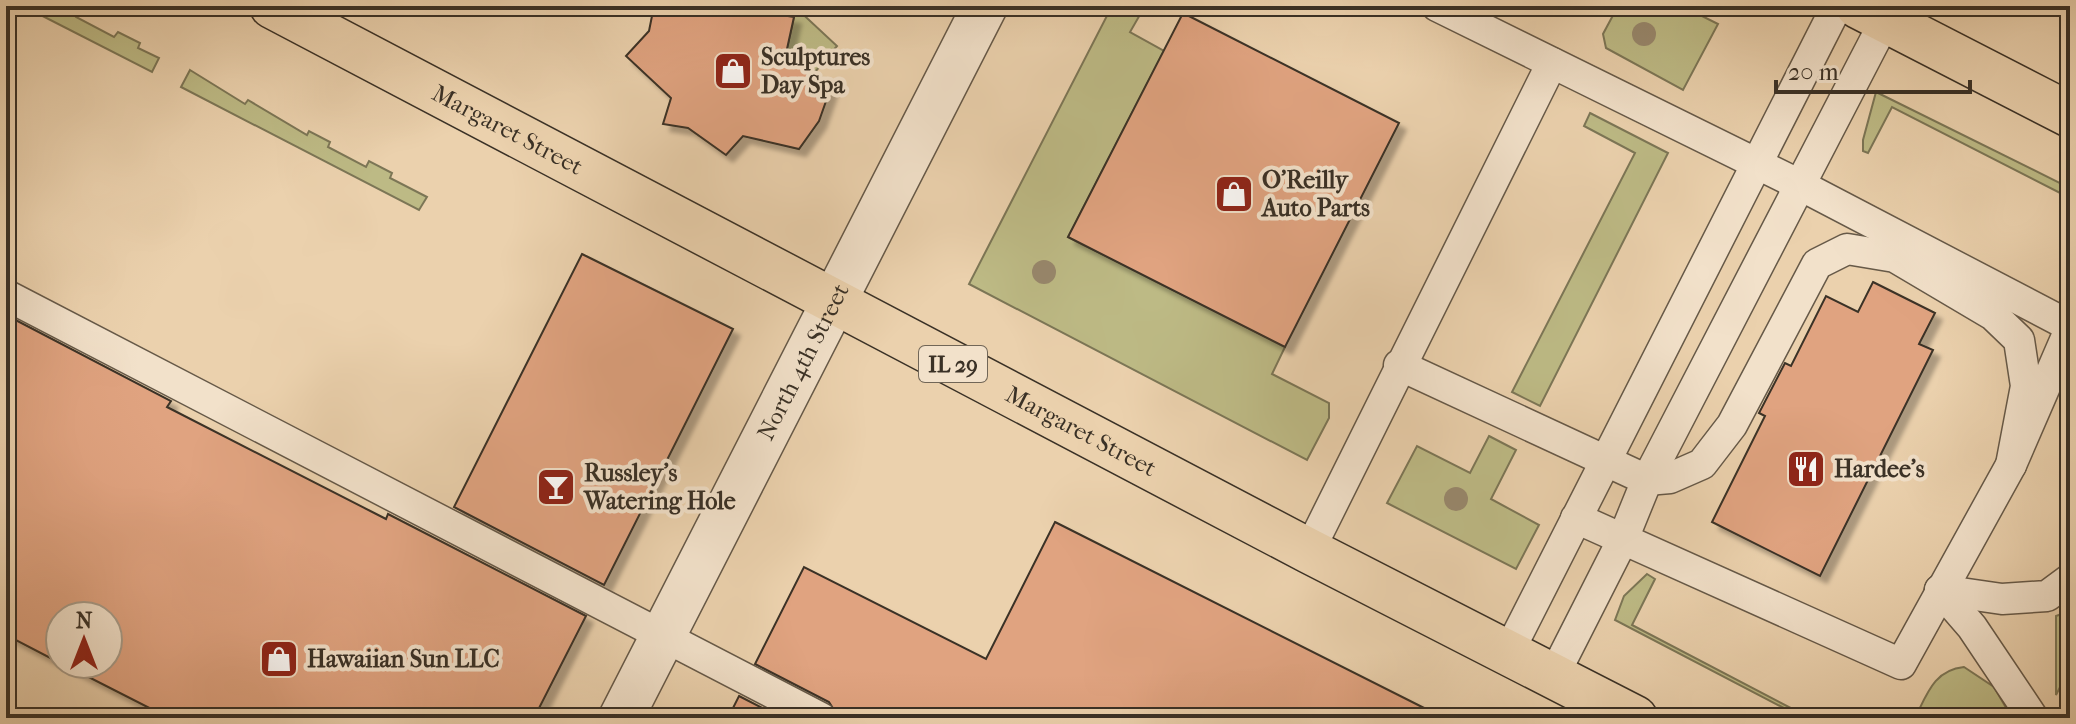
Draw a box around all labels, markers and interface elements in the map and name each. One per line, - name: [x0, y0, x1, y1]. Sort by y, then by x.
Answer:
- place label: Sculptures Day Spa: [761, 43, 870, 99]
- scale bar: [1776, 44, 1970, 94]
- shop icon: Sculptures Day Spa: [712, 50, 754, 92]
- text: 20 m: [1788, 58, 1839, 86]
- street label: Margaret Street: [427, 79, 588, 181]
- place label: O'Reilly Auto Parts: [1260, 166, 1370, 222]
- shop icon: O'Reilly Auto Parts: [1213, 173, 1255, 215]
- street label: North 4th Street: [751, 278, 855, 445]
- road number: IL 29: [919, 346, 987, 382]
- street label: Margaret Street: [1001, 380, 1162, 482]
- restaurant icon: Hardee's: [1785, 448, 1827, 490]
- place label: Hardee's: [1834, 455, 1925, 483]
- place label: Russley's Watering Hole: [583, 459, 736, 515]
- bar icon: Russley's Watering Hole: [535, 466, 577, 508]
- north arrow: [44, 600, 124, 680]
- text: N: [76, 608, 93, 634]
- shop icon: Hawaiian Sun LLC: [258, 638, 300, 680]
- place label: Hawaiian Sun LLC: [307, 645, 500, 673]

